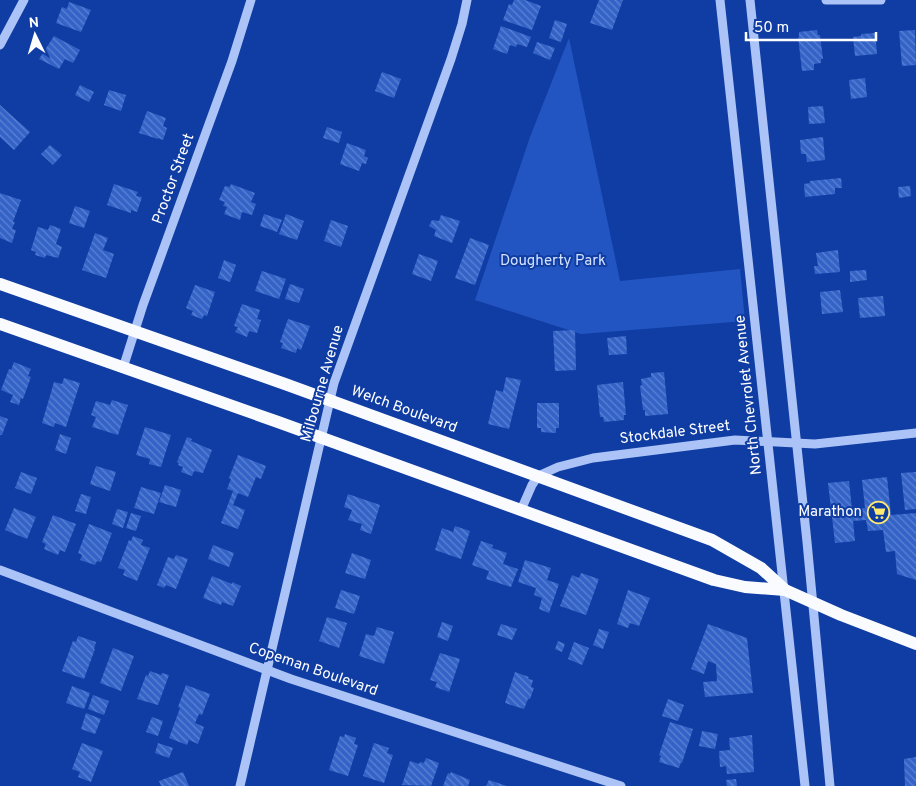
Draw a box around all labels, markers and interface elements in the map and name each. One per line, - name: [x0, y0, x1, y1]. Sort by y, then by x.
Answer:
- north arrow: [10, 10, 60, 60]
- scale bar: [746, 10, 876, 42]
- text: N: [28, 15, 40, 32]
- text: 50 m: [754, 19, 789, 38]
- street label: Proctor Street: [149, 131, 199, 227]
- park label: Dougherty Park: [500, 252, 606, 271]
- street label: North Chevrolet Avenue: [731, 314, 767, 476]
- street label: Milbourne Avenue: [297, 323, 349, 445]
- street label: Welch Boulevard: [348, 382, 460, 438]
- street label: Stockdale Street: [619, 417, 731, 449]
- supermarket icon: Marathon: [866, 500, 890, 524]
- place label: Marathon: [798, 503, 862, 522]
- street label: Copeman Boulevard: [246, 639, 380, 701]

